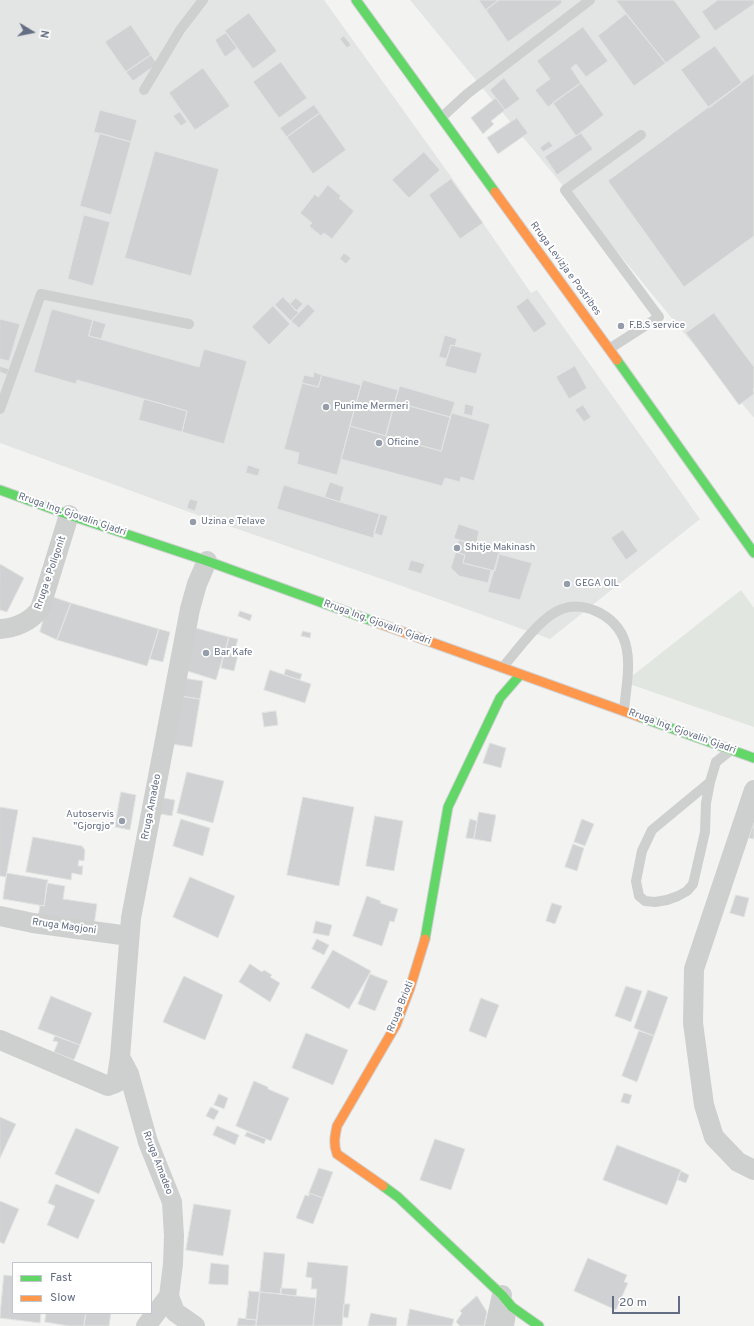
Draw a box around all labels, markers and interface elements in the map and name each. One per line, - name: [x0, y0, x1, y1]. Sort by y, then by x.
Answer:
- north arrow: [12, 12, 52, 52]
- text: N: [36, 29, 51, 39]
- street label: Rruga Levizja e Postribes: [527, 220, 603, 318]
- place label: F.B.S service: [629, 320, 685, 332]
- marker: F.B.S service: [616, 321, 626, 331]
- place label: Punime Mermeri: [334, 401, 408, 413]
- marker: Punime Mermeri: [321, 402, 331, 412]
- place label: Oficine: [387, 437, 419, 449]
- marker: Oficine: [374, 438, 384, 448]
- street label: Rruga Ing. Gjovalin Gjadri: [17, 491, 127, 539]
- place label: Uzina e Telave: [201, 516, 265, 528]
- marker: Uzina e Telave: [188, 517, 198, 527]
- street label: Rruga e Poligonit: [33, 535, 69, 611]
- place label: Shitje Makinash: [465, 542, 535, 554]
- marker: Shitje Makinash: [452, 543, 462, 553]
- place label: GEGA OIL: [575, 578, 619, 590]
- marker: GEGA OIL: [562, 579, 572, 589]
- street label: Rruga Ing. Gjovalin Gjadri: [322, 598, 432, 648]
- place label: Bar Kafe: [214, 647, 252, 659]
- marker: Bar Kafe: [201, 648, 211, 658]
- street label: Rruga Ing. Gjovalin Gjadri: [627, 707, 737, 757]
- street label: Rruga Amadeo: [140, 773, 164, 841]
- place label: Autoservis "Gjorgjo": [66, 809, 114, 832]
- marker: Autoservis "Gjorgjo": [117, 816, 127, 826]
- street label: Rruga Magjoni: [31, 917, 97, 937]
- street label: Rruga Brioti: [385, 980, 417, 1034]
- street label: Rruga Amadeo: [139, 1130, 175, 1196]
- legend: [12, 1262, 152, 1314]
- text: Fast: [50, 1270, 72, 1286]
- scale bar: [614, 1288, 682, 1314]
- text: Slow: [50, 1290, 76, 1306]
- text: 20 m: [619, 1295, 647, 1311]

